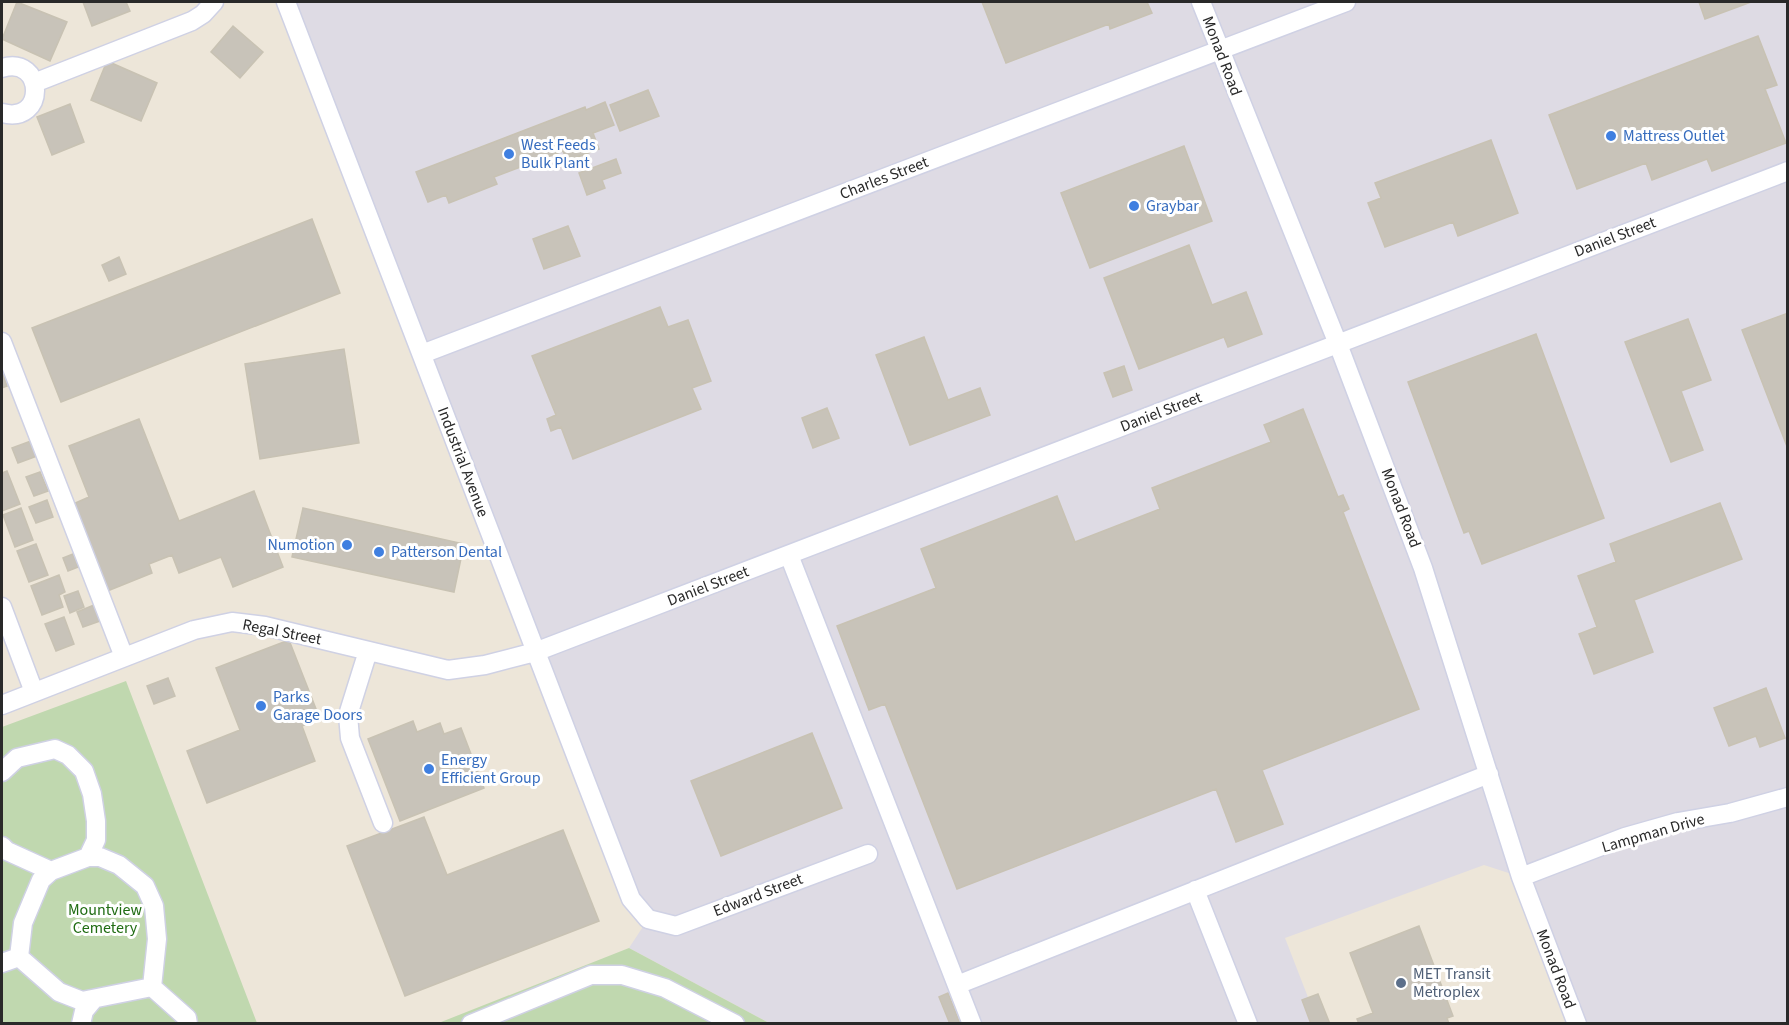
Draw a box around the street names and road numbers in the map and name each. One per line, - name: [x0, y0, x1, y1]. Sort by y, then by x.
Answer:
- street label: Monad Road: [1197, 13, 1247, 99]
- street label: Charles Street: [836, 151, 932, 205]
- street label: Daniel Street: [1571, 211, 1660, 263]
- street label: Daniel Street: [1117, 386, 1206, 438]
- street label: Industrial Avenue: [432, 404, 494, 520]
- street label: Monad Road: [1376, 465, 1426, 551]
- street label: Daniel Street: [664, 560, 753, 612]
- street label: Regal Street: [241, 614, 324, 651]
- street label: Lampman Drive: [1599, 808, 1707, 858]
- street label: Edward Street: [710, 868, 806, 922]
- street label: Monad Road: [1531, 926, 1581, 1012]

